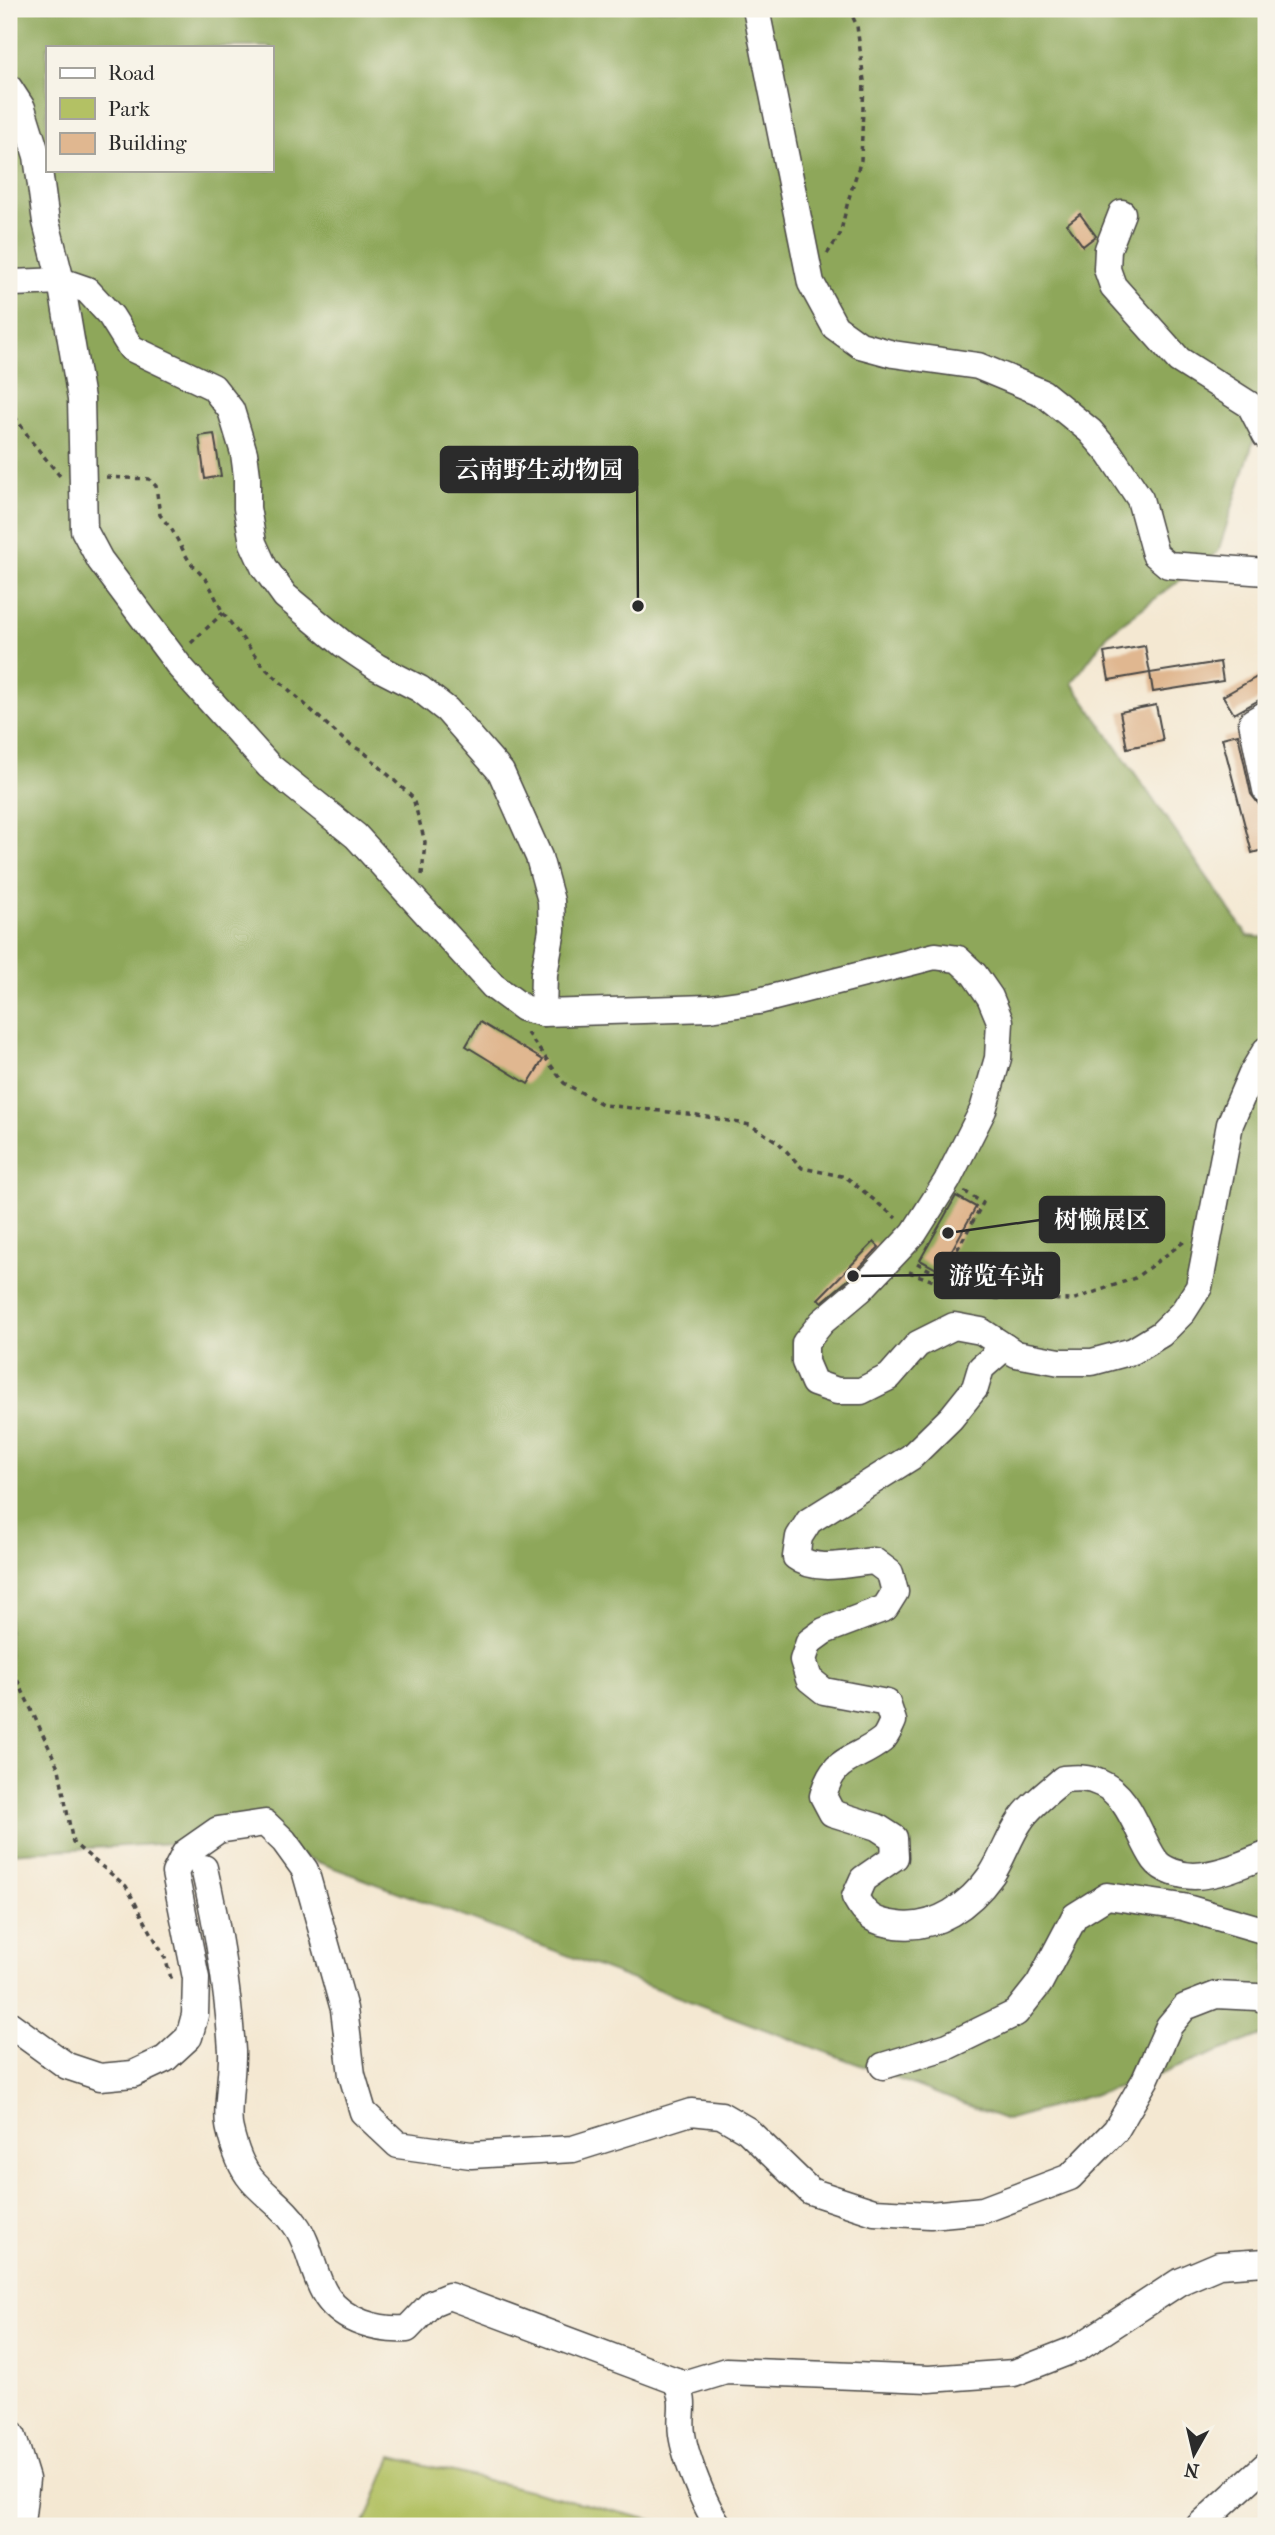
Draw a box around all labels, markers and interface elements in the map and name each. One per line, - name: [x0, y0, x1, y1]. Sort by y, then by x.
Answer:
- legend: [46, 46, 273, 172]
- text: Road: [108, 61, 155, 85]
- text: Park: [108, 97, 150, 121]
- text: Building: [108, 131, 187, 155]
- callout: 云南野生动物园: [441, 447, 637, 492]
- text: 云南野生动物园: [455, 456, 623, 484]
- callout: 树懒展区: [1040, 1197, 1164, 1242]
- text: 树懒展区: [1054, 1206, 1150, 1234]
- callout: 游览车站: [935, 1253, 1059, 1298]
- text: 游览车站: [949, 1262, 1045, 1290]
- north arrow: [1160, 2420, 1230, 2490]
- text: N: [1183, 2458, 1200, 2482]

